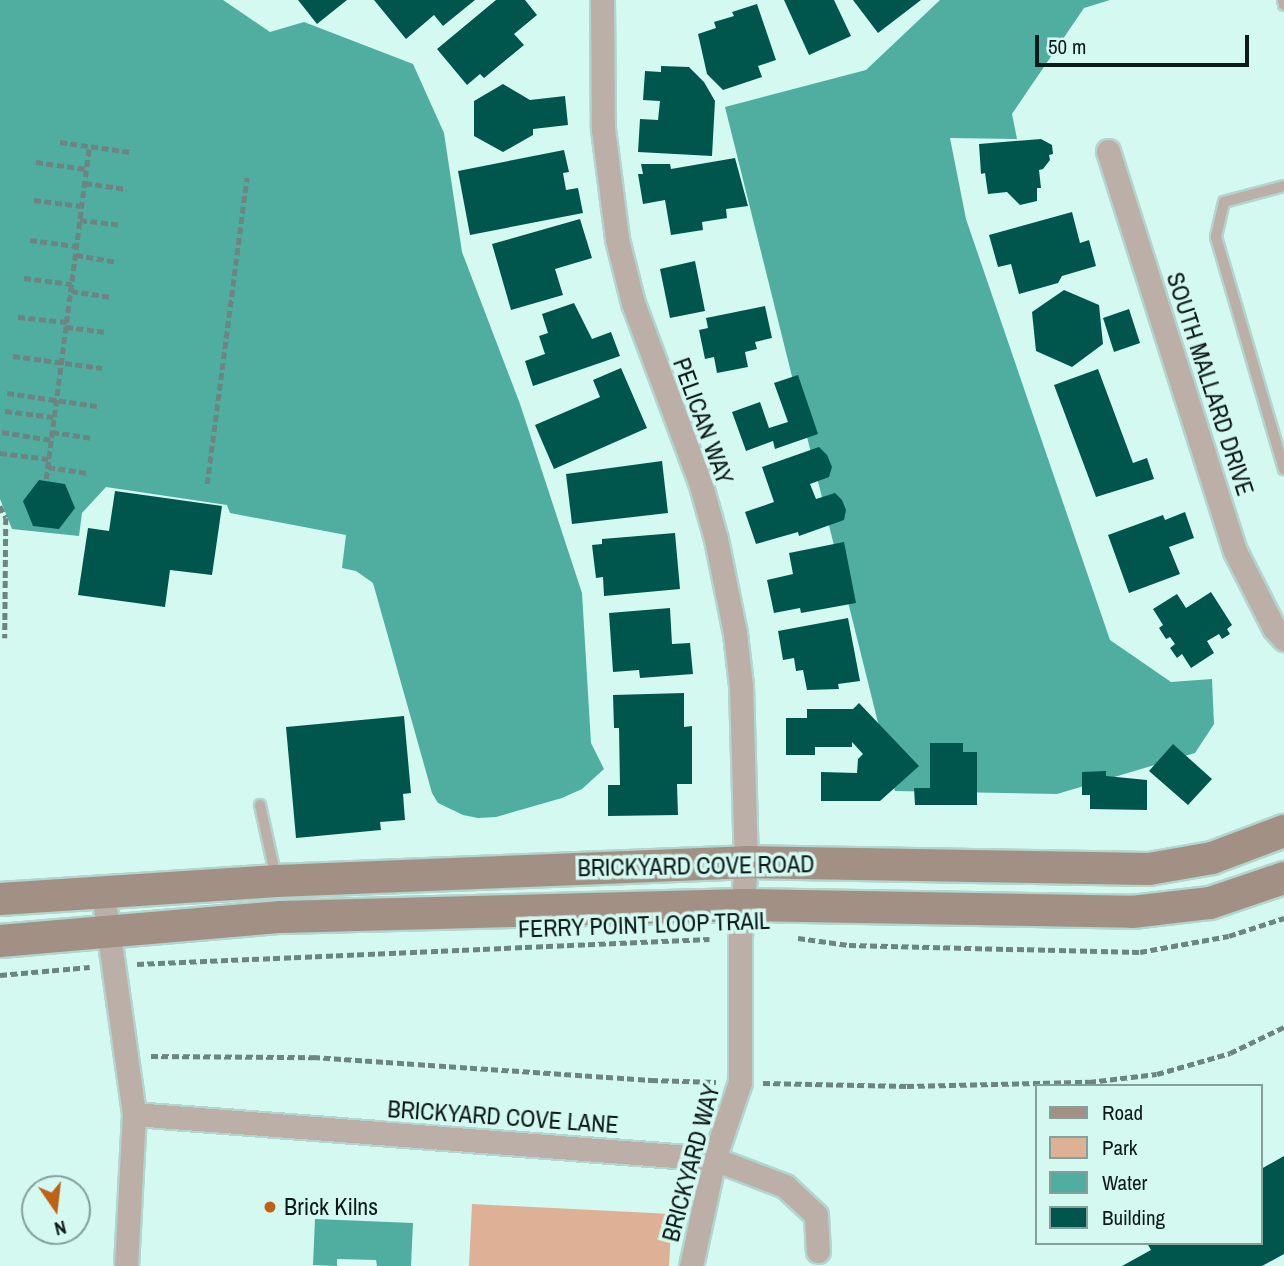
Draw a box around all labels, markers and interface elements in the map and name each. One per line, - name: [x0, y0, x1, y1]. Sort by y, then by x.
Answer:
- scale bar: [1039, 21, 1252, 65]
- text: 50 m: [1048, 32, 1086, 61]
- street label: SOUTH MALLARD DRIVE: [1160, 269, 1260, 499]
- street label: PELICAN WAY: [667, 354, 739, 488]
- street label: BRICKYARD COVE ROAD: [577, 850, 815, 882]
- street label: FERRY POINT LOOP TRAIL: [517, 906, 771, 944]
- street label: BRICKYARD WAY: [656, 1081, 726, 1245]
- legend: [1036, 1084, 1263, 1245]
- street label: BRICKYARD COVE LANE: [387, 1095, 619, 1139]
- text: Road: [1102, 1098, 1143, 1127]
- text: Park: [1102, 1133, 1137, 1162]
- text: Water: [1102, 1168, 1147, 1197]
- north arrow: [21, 1175, 91, 1245]
- place label: Brick Kilns: [284, 1193, 378, 1221]
- marker: Brick Kilns: [262, 1199, 278, 1215]
- text: Building: [1102, 1203, 1165, 1232]
- text: N: [52, 1214, 69, 1242]

